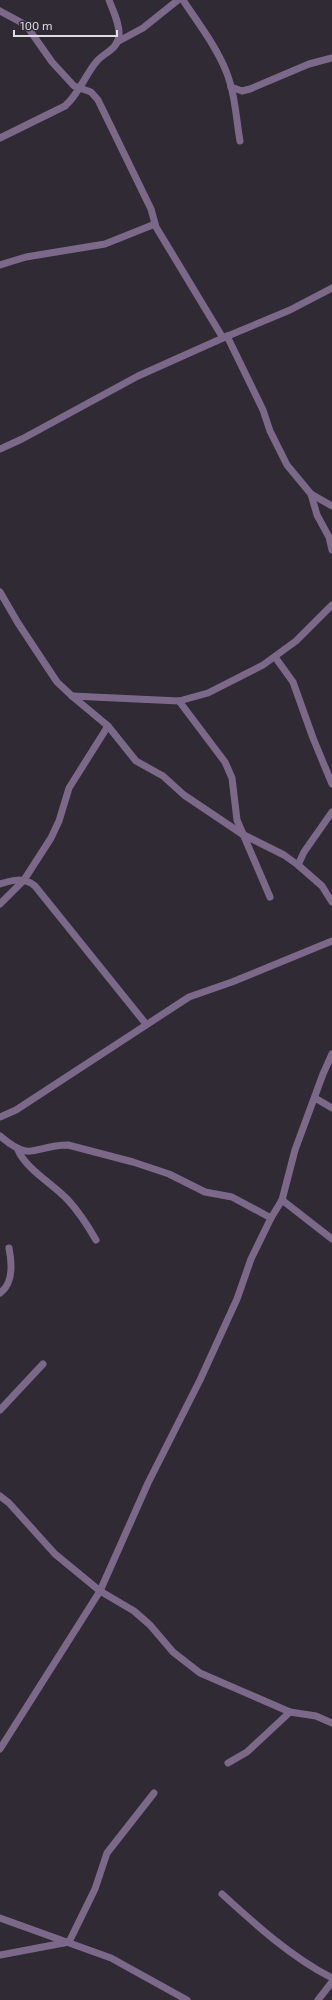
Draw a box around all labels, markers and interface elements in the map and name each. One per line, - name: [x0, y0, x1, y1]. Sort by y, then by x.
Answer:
- scale bar: [14, 12, 117, 38]
- text: 100 m: [20, 18, 52, 32]

